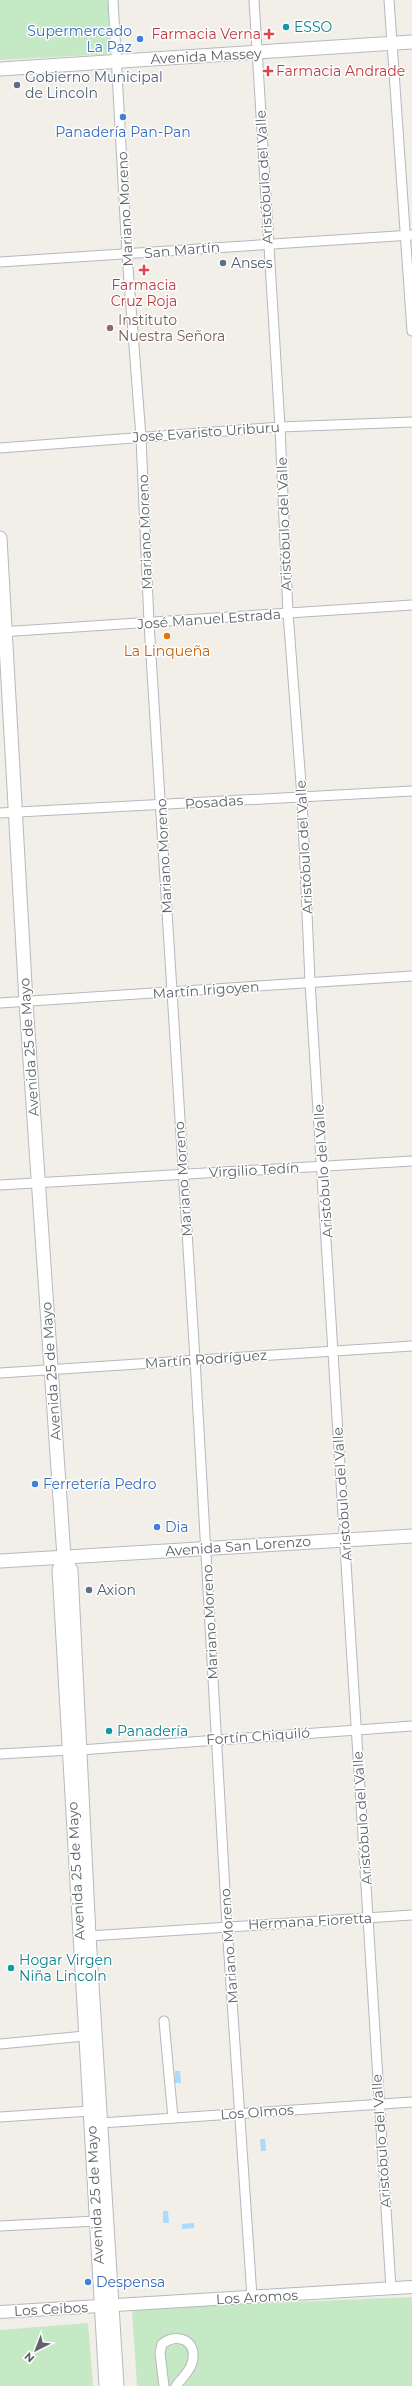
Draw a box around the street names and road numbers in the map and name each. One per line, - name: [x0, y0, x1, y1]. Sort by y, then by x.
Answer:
- street label: Avenida Massey: [150, 44, 263, 68]
- street label: Aristóbulo del Valle: [252, 110, 276, 244]
- street label: Mariano Moreno: [113, 151, 137, 267]
- street label: San Martín: [143, 238, 221, 262]
- street label: José Evaristo Uriburu: [131, 418, 280, 446]
- street label: Aristóbulo del Valle: [273, 457, 295, 591]
- street label: Mariano Moreno: [134, 474, 156, 590]
- street label: José Manuel Estrada: [136, 605, 281, 633]
- street label: Aristóbulo del Valle: [292, 780, 316, 914]
- street label: Posadas: [184, 791, 244, 813]
- street label: Mariano Moreno: [152, 798, 176, 914]
- street label: Avenida 25 de Mayo: [15, 977, 43, 1117]
- street label: Martín Irigoyen: [152, 977, 260, 1003]
- street label: Aristóbulo del Valle: [309, 1103, 337, 1239]
- street label: Mariano Moreno: [170, 1121, 196, 1237]
- street label: Virgilio Tedín: [208, 1159, 300, 1181]
- street label: Avenida 25 de Mayo: [37, 1301, 65, 1441]
- street label: Martín Rodríguez: [144, 1346, 268, 1372]
- street label: Aristóbulo del Valle: [328, 1426, 356, 1562]
- street label: Avenida San Lorenzo: [164, 1532, 312, 1560]
- street label: Mariano Moreno: [198, 1564, 222, 1680]
- street label: Fortín Chiquiló: [205, 1723, 311, 1749]
- street label: Aristóbulo del Valle: [348, 1750, 376, 1886]
- street label: Avenida 25 de Mayo: [63, 1801, 89, 1941]
- street label: Mariano Moreno: [216, 1888, 242, 2004]
- street label: Hermana Fioretta: [247, 1909, 373, 1933]
- street label: Aristóbulo del Valle: [367, 2073, 395, 2209]
- street label: Los Olmos: [220, 2100, 294, 2124]
- street label: Avenida 25 de Mayo: [82, 2125, 108, 2265]
- street label: Los Aromos: [216, 2286, 299, 2308]
- street label: Los Ceibos: [13, 2298, 89, 2320]

